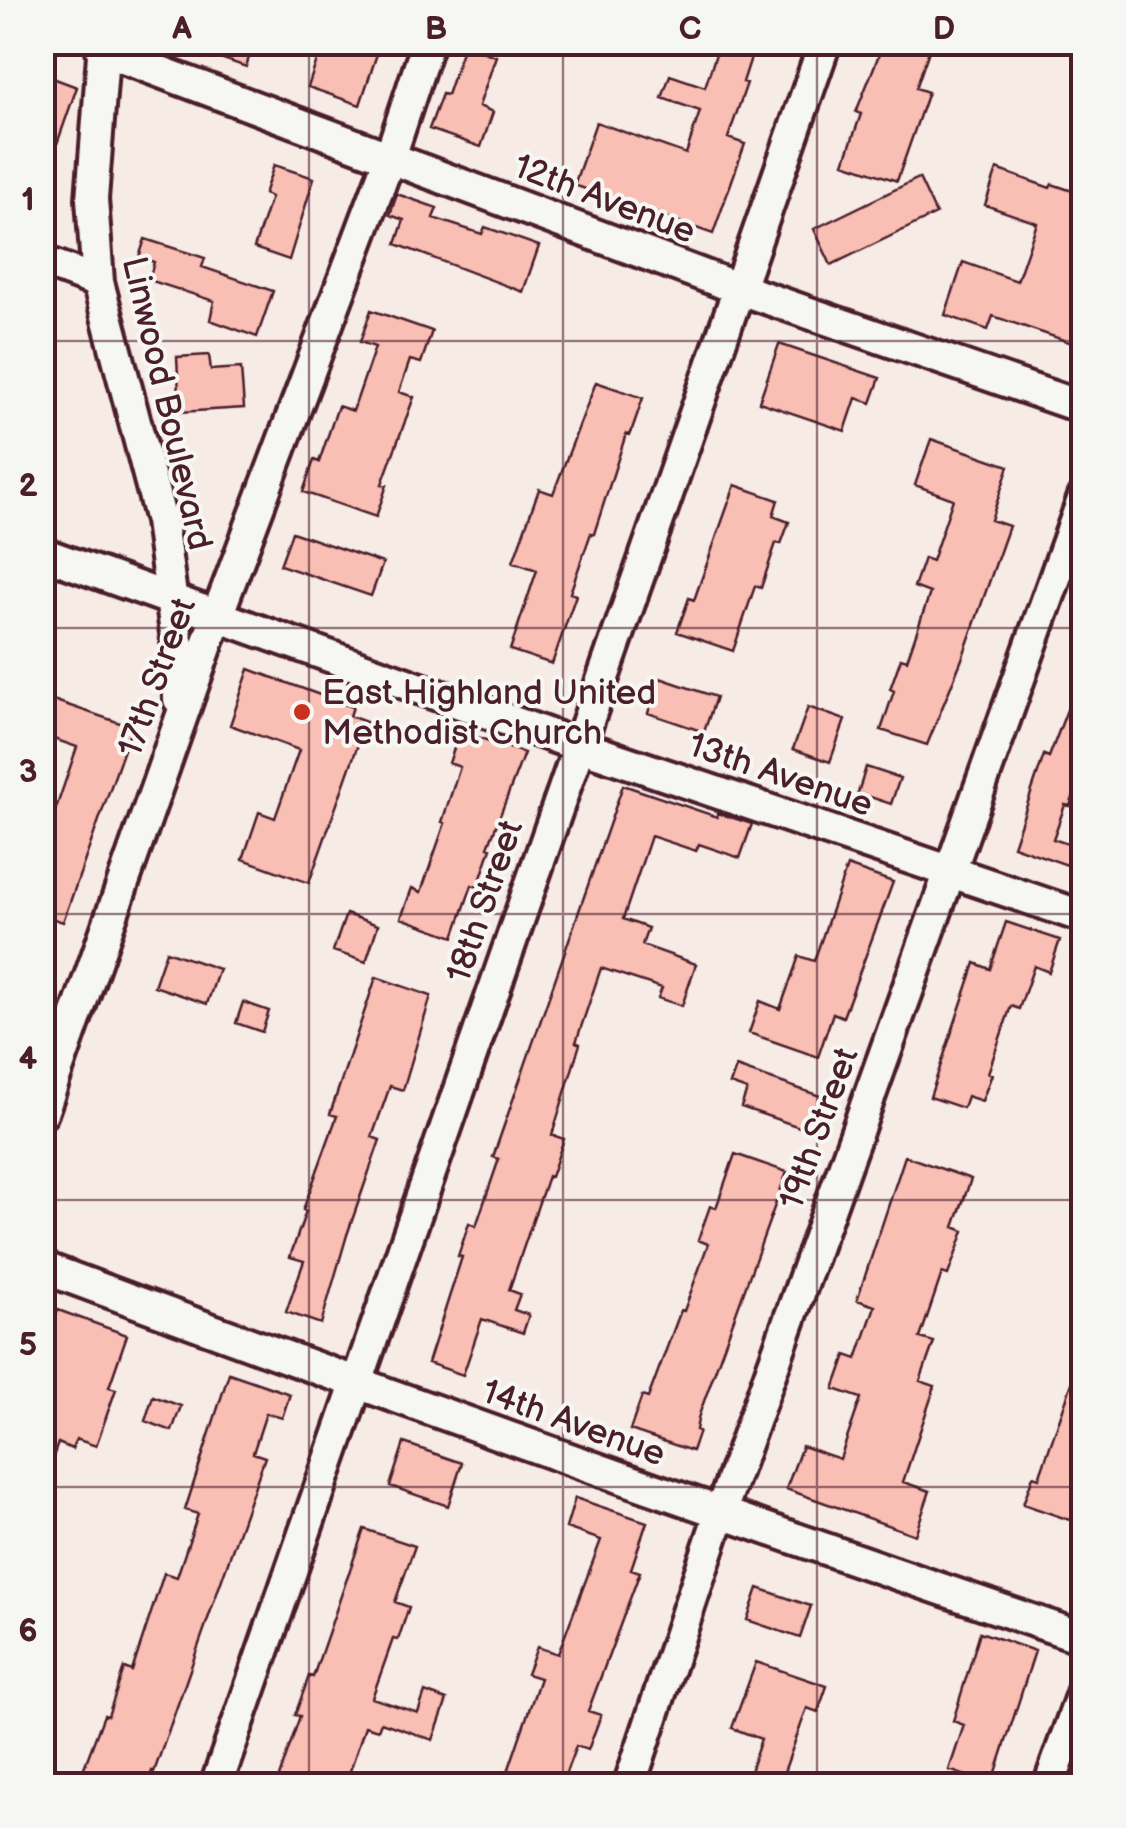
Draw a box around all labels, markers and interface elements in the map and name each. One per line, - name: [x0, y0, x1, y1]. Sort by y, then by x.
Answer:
- text: A: [171, 10, 192, 49]
- text: B: [425, 10, 447, 49]
- text: C: [679, 10, 701, 49]
- text: D: [933, 10, 955, 49]
- street label: 12th Avenue: [507, 145, 701, 254]
- text: 1: [21, 181, 35, 220]
- street label: Linwood Boulevard: [112, 253, 221, 554]
- text: 2: [18, 467, 38, 506]
- street label: 17th Street: [109, 592, 206, 763]
- place label: East Highland United Methodist Church: [322, 672, 656, 755]
- marker: East Highland United Methodist Church: [291, 701, 313, 723]
- street label: 13th Avenue: [683, 724, 878, 827]
- text: 3: [19, 753, 37, 792]
- street label: 18th Street: [438, 814, 533, 988]
- text: 4: [19, 1040, 38, 1079]
- street label: 19th Street: [770, 1042, 869, 1215]
- text: 5: [19, 1326, 37, 1365]
- street label: 14th Avenue: [476, 1370, 671, 1476]
- text: 6: [18, 1612, 38, 1651]

